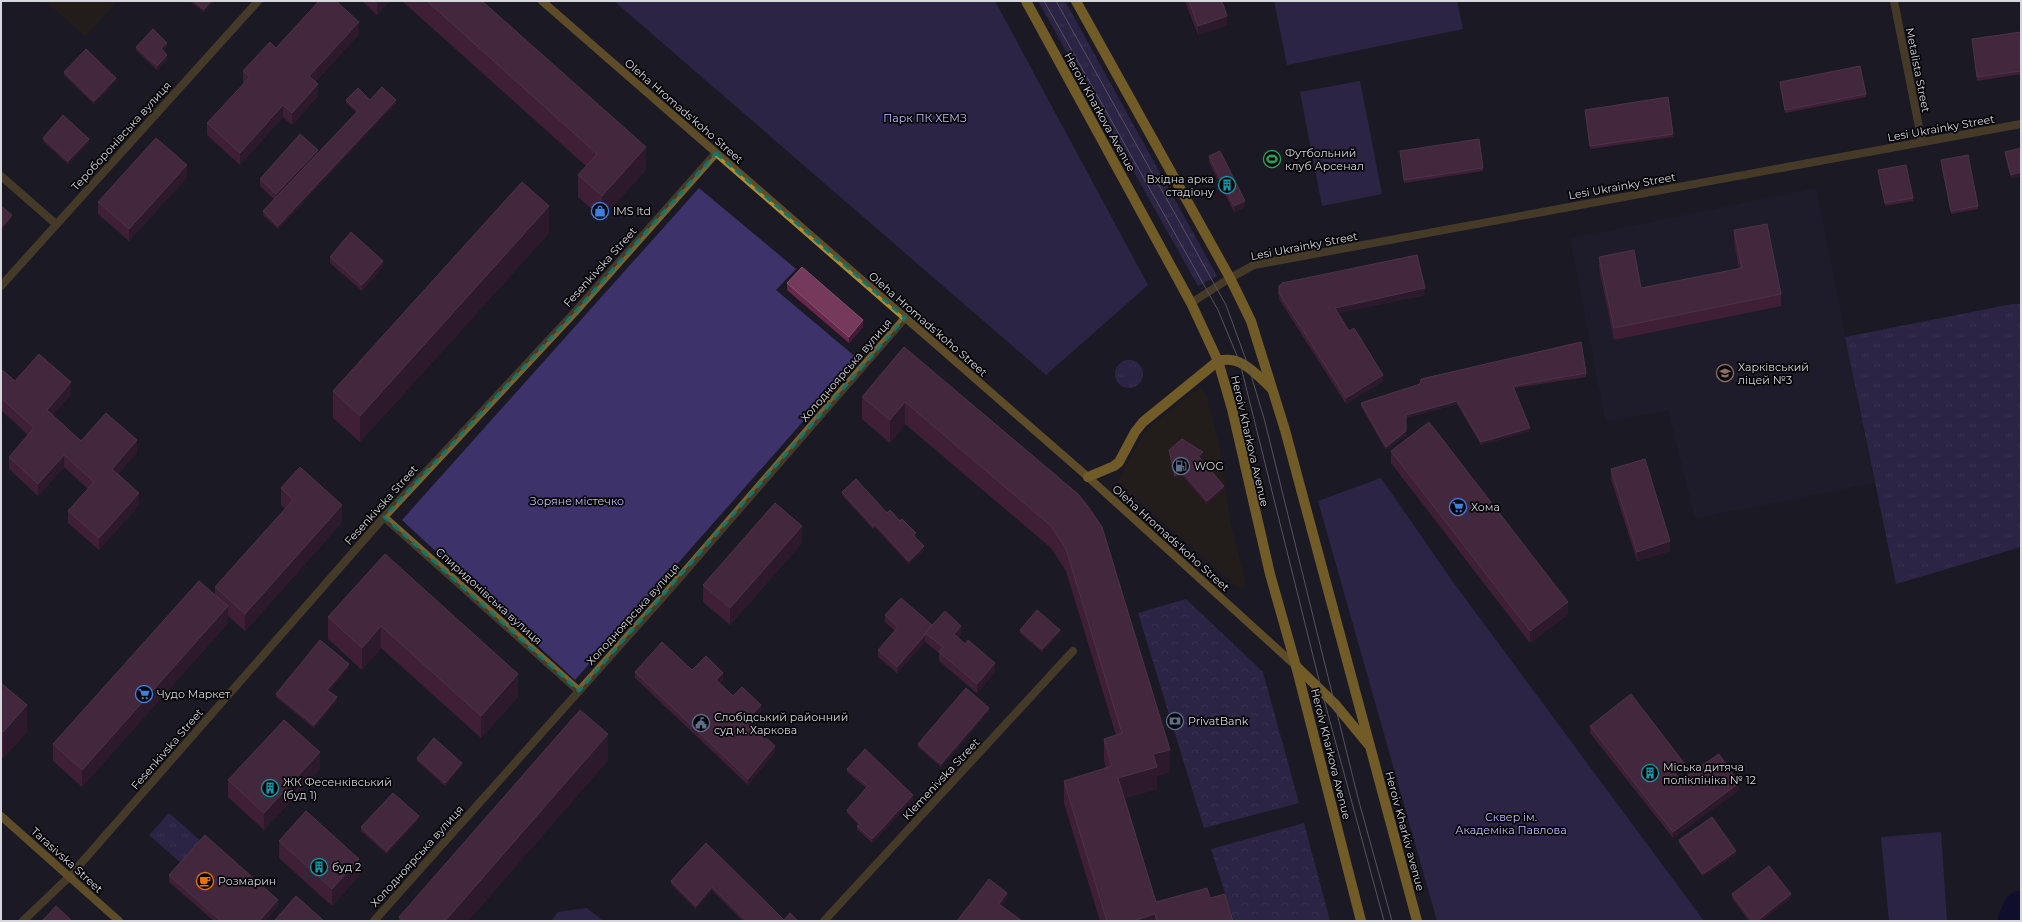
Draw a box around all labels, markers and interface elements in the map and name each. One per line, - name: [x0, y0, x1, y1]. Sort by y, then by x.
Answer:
- street label: Metalista Street: [1903, 26, 1933, 114]
- street label: Heroiv Kharkova Avenue: [1061, 50, 1139, 174]
- street label: Oleha Hromadsʹkoho Street: [622, 56, 747, 167]
- street label: Тероборонівська вулиця: [68, 78, 174, 194]
- park label: Парк ПК ХЕМЗ: [883, 111, 967, 125]
- street label: Lesi Ukrainky Street: [1886, 112, 1996, 144]
- place label: Футбольний клуб Арсенал: [1285, 146, 1364, 173]
- sports icon: Футбольний клуб Арсенал: [1262, 149, 1282, 169]
- street label: Lesi Ukrainky Street: [1567, 170, 1677, 202]
- place label: Вхідна арка стадіону: [1146, 172, 1215, 199]
- building icon: Вхідна арка стадіону: [1217, 175, 1237, 195]
- shop icon: IMS ltd: [590, 201, 610, 221]
- place label: IMS ltd: [613, 204, 651, 218]
- street label: Fesenkivska Street: [560, 224, 640, 310]
- street label: Lesi Ukrainky Street: [1249, 229, 1359, 263]
- street label: Oleha Hromadsʹkoho Street: [866, 269, 991, 380]
- street label: Холодноярська вулиця: [797, 315, 895, 425]
- place label: Харківський ліцей №3: [1738, 360, 1809, 387]
- school or university icon: Харківський ліцей №3: [1715, 363, 1735, 383]
- street label: Heroiv Kharkova Avenue: [1228, 374, 1272, 508]
- fuel station icon: WOG: [1171, 456, 1191, 476]
- place label: WOG: [1194, 459, 1224, 473]
- street label: Fesenkivska Street: [341, 462, 421, 548]
- street label: Oleha Hromadsʹkoho Street: [1110, 482, 1233, 595]
- park label: Зоряне містечко: [530, 494, 624, 508]
- supermarket icon: Хома: [1448, 497, 1468, 517]
- place label: Хома: [1471, 500, 1500, 514]
- street label: Спиридонівська вулиця: [433, 544, 545, 648]
- street label: Холодноярська вулиця: [583, 560, 683, 668]
- supermarket icon: Чудо Маркет: [134, 684, 154, 704]
- place label: Чудо Маркет: [157, 687, 231, 701]
- street label: Heroiv Kharkova Avenue: [1308, 687, 1354, 821]
- street label: Fesenkivska Street: [128, 705, 206, 792]
- place label: Слобідський районний суд м. Харкова: [714, 710, 848, 737]
- bank icon: PrivatBank: [1165, 711, 1185, 731]
- public building icon: Слобідський районний суд м. Харкова: [691, 713, 711, 733]
- place label: PrivatBank: [1188, 714, 1249, 728]
- street label: Klemenivska Street: [900, 735, 983, 823]
- place label: Міська дитяча поліклініка № 12: [1663, 760, 1756, 787]
- building icon: Міська дитяча поліклініка № 12: [1640, 763, 1660, 783]
- street label: Heroiv Kharkiv avenue: [1382, 770, 1428, 893]
- place label: ЖК Фесенківський (буд 1): [283, 775, 392, 802]
- building icon: ЖК Фесенківський (буд 1): [260, 778, 280, 798]
- street label: Холодноярська вулиця: [367, 802, 467, 910]
- park label: Сквер ім. Академіка Павлова: [1455, 810, 1567, 837]
- street label: Tarasivska Street: [28, 824, 106, 896]
- building icon: буд 2: [309, 857, 329, 877]
- place label: буд 2: [332, 860, 361, 874]
- cafe icon: Розмарин: [195, 871, 215, 891]
- place label: Розмарин: [218, 874, 276, 888]

